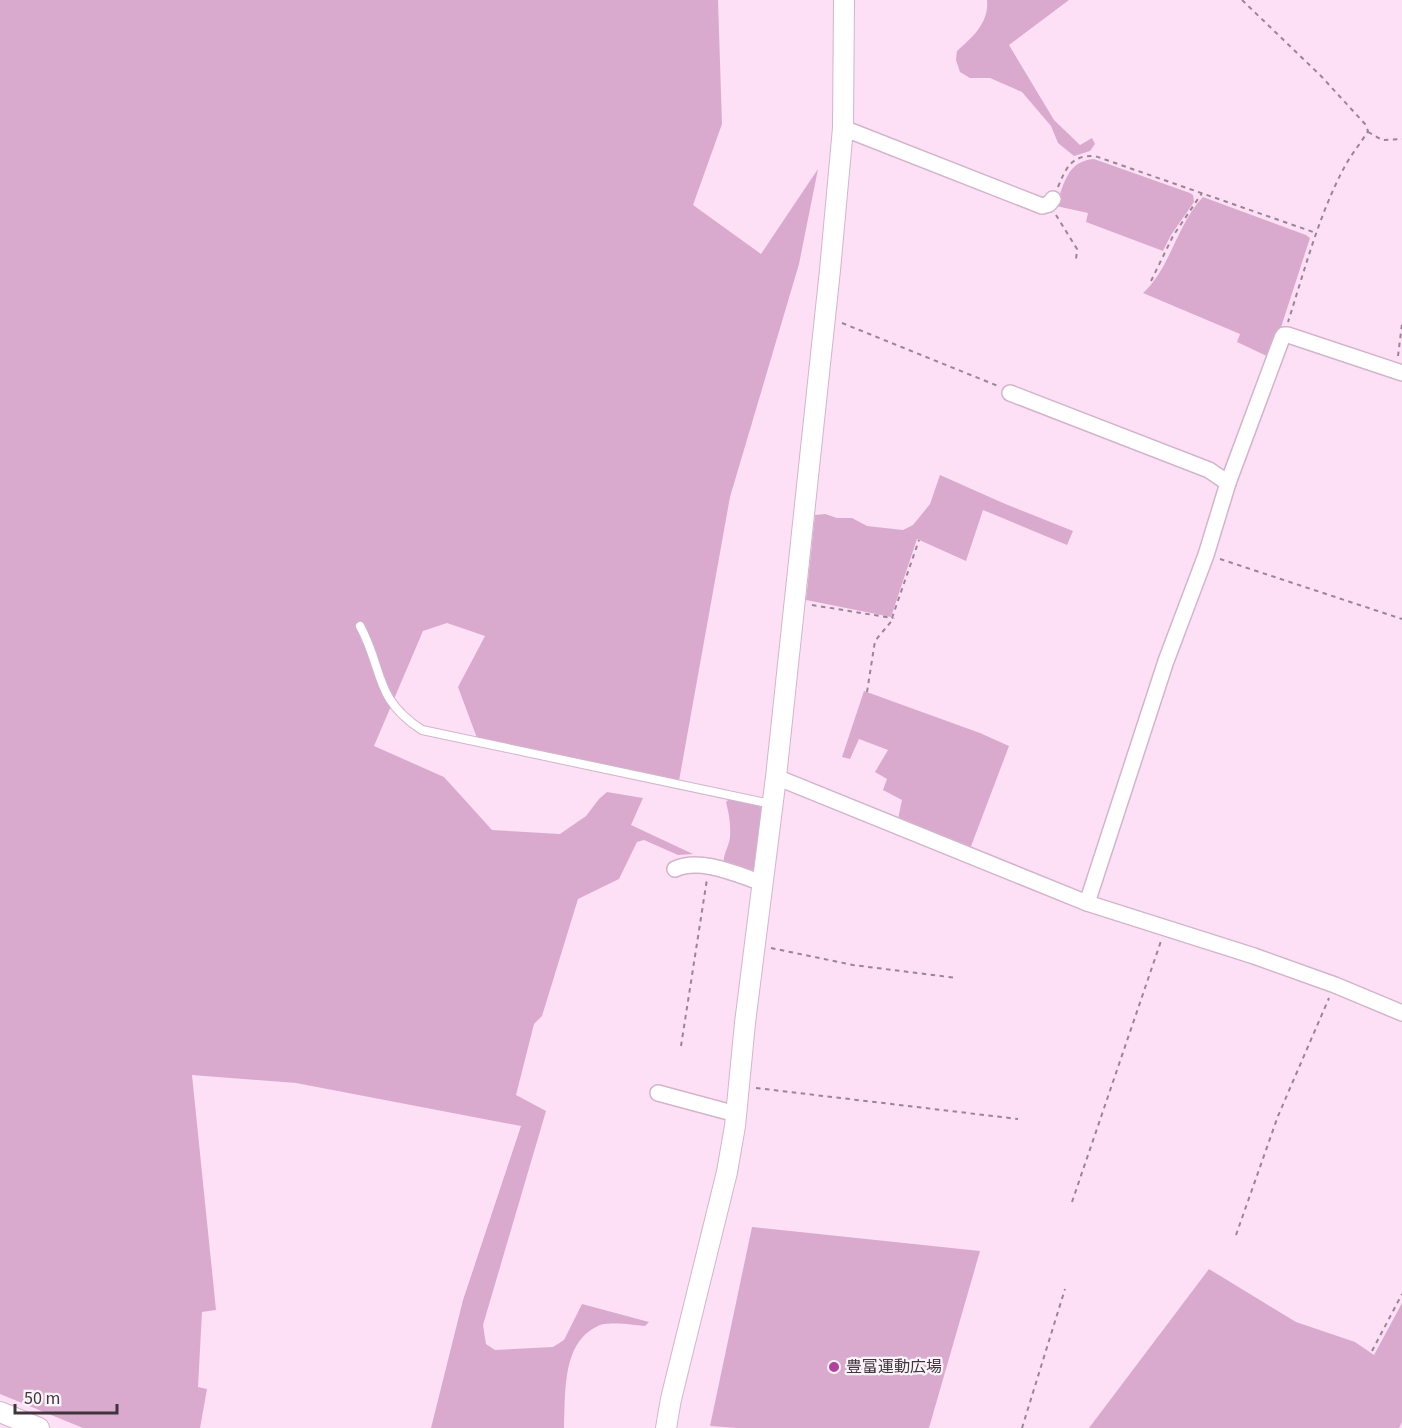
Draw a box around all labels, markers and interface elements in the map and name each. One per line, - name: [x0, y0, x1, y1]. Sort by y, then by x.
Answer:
- place label: 豊富運動広場: [846, 1356, 942, 1378]
- marker: 豊富運動広場: [827, 1360, 841, 1374]
- scale bar: [15, 1377, 117, 1415]
- text: 50 m: [24, 1386, 60, 1411]

